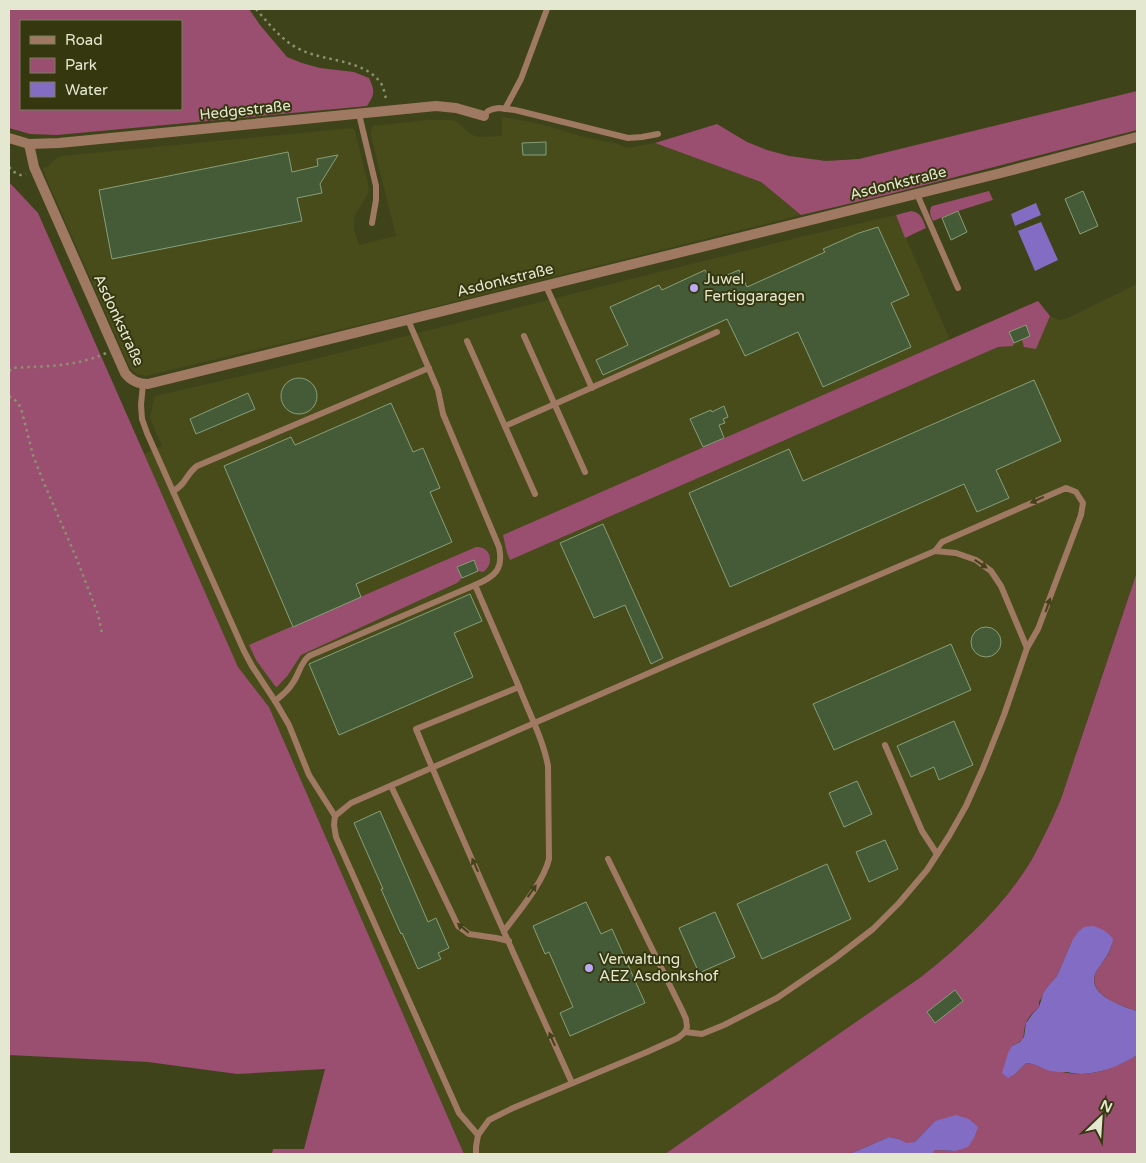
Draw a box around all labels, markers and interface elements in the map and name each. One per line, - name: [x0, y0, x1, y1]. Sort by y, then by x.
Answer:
- legend: [20, 20, 182, 110]
- text: Road: [65, 31, 103, 49]
- text: Park: [65, 56, 97, 74]
- text: Water: [65, 81, 108, 99]
- street label: Hedgestraße: [198, 96, 292, 124]
- street label: Asdonkstraße: [848, 162, 948, 204]
- street label: Asdonkstraße: [455, 259, 555, 301]
- place label: Juwel Fertiggaragen: [704, 270, 805, 305]
- street label: Asdonkstraße: [90, 271, 148, 369]
- marker: Juwel Fertiggaragen: [688, 282, 700, 294]
- one-way arrow: [1030, 497, 1044, 505]
- one-way arrow: [974, 559, 988, 569]
- one-way arrow: [1045, 597, 1052, 612]
- one-way arrow: [470, 858, 478, 872]
- one-way arrow: [527, 884, 537, 898]
- one-way arrow: [457, 923, 470, 934]
- place label: Verwaltung AEZ Asdonkshof: [599, 950, 719, 985]
- marker: Verwaltung AEZ Asdonkshof: [583, 962, 595, 974]
- one-way arrow: [548, 1032, 556, 1046]
- north arrow: [1076, 1093, 1126, 1143]
- text: N: [1098, 1097, 1115, 1117]

